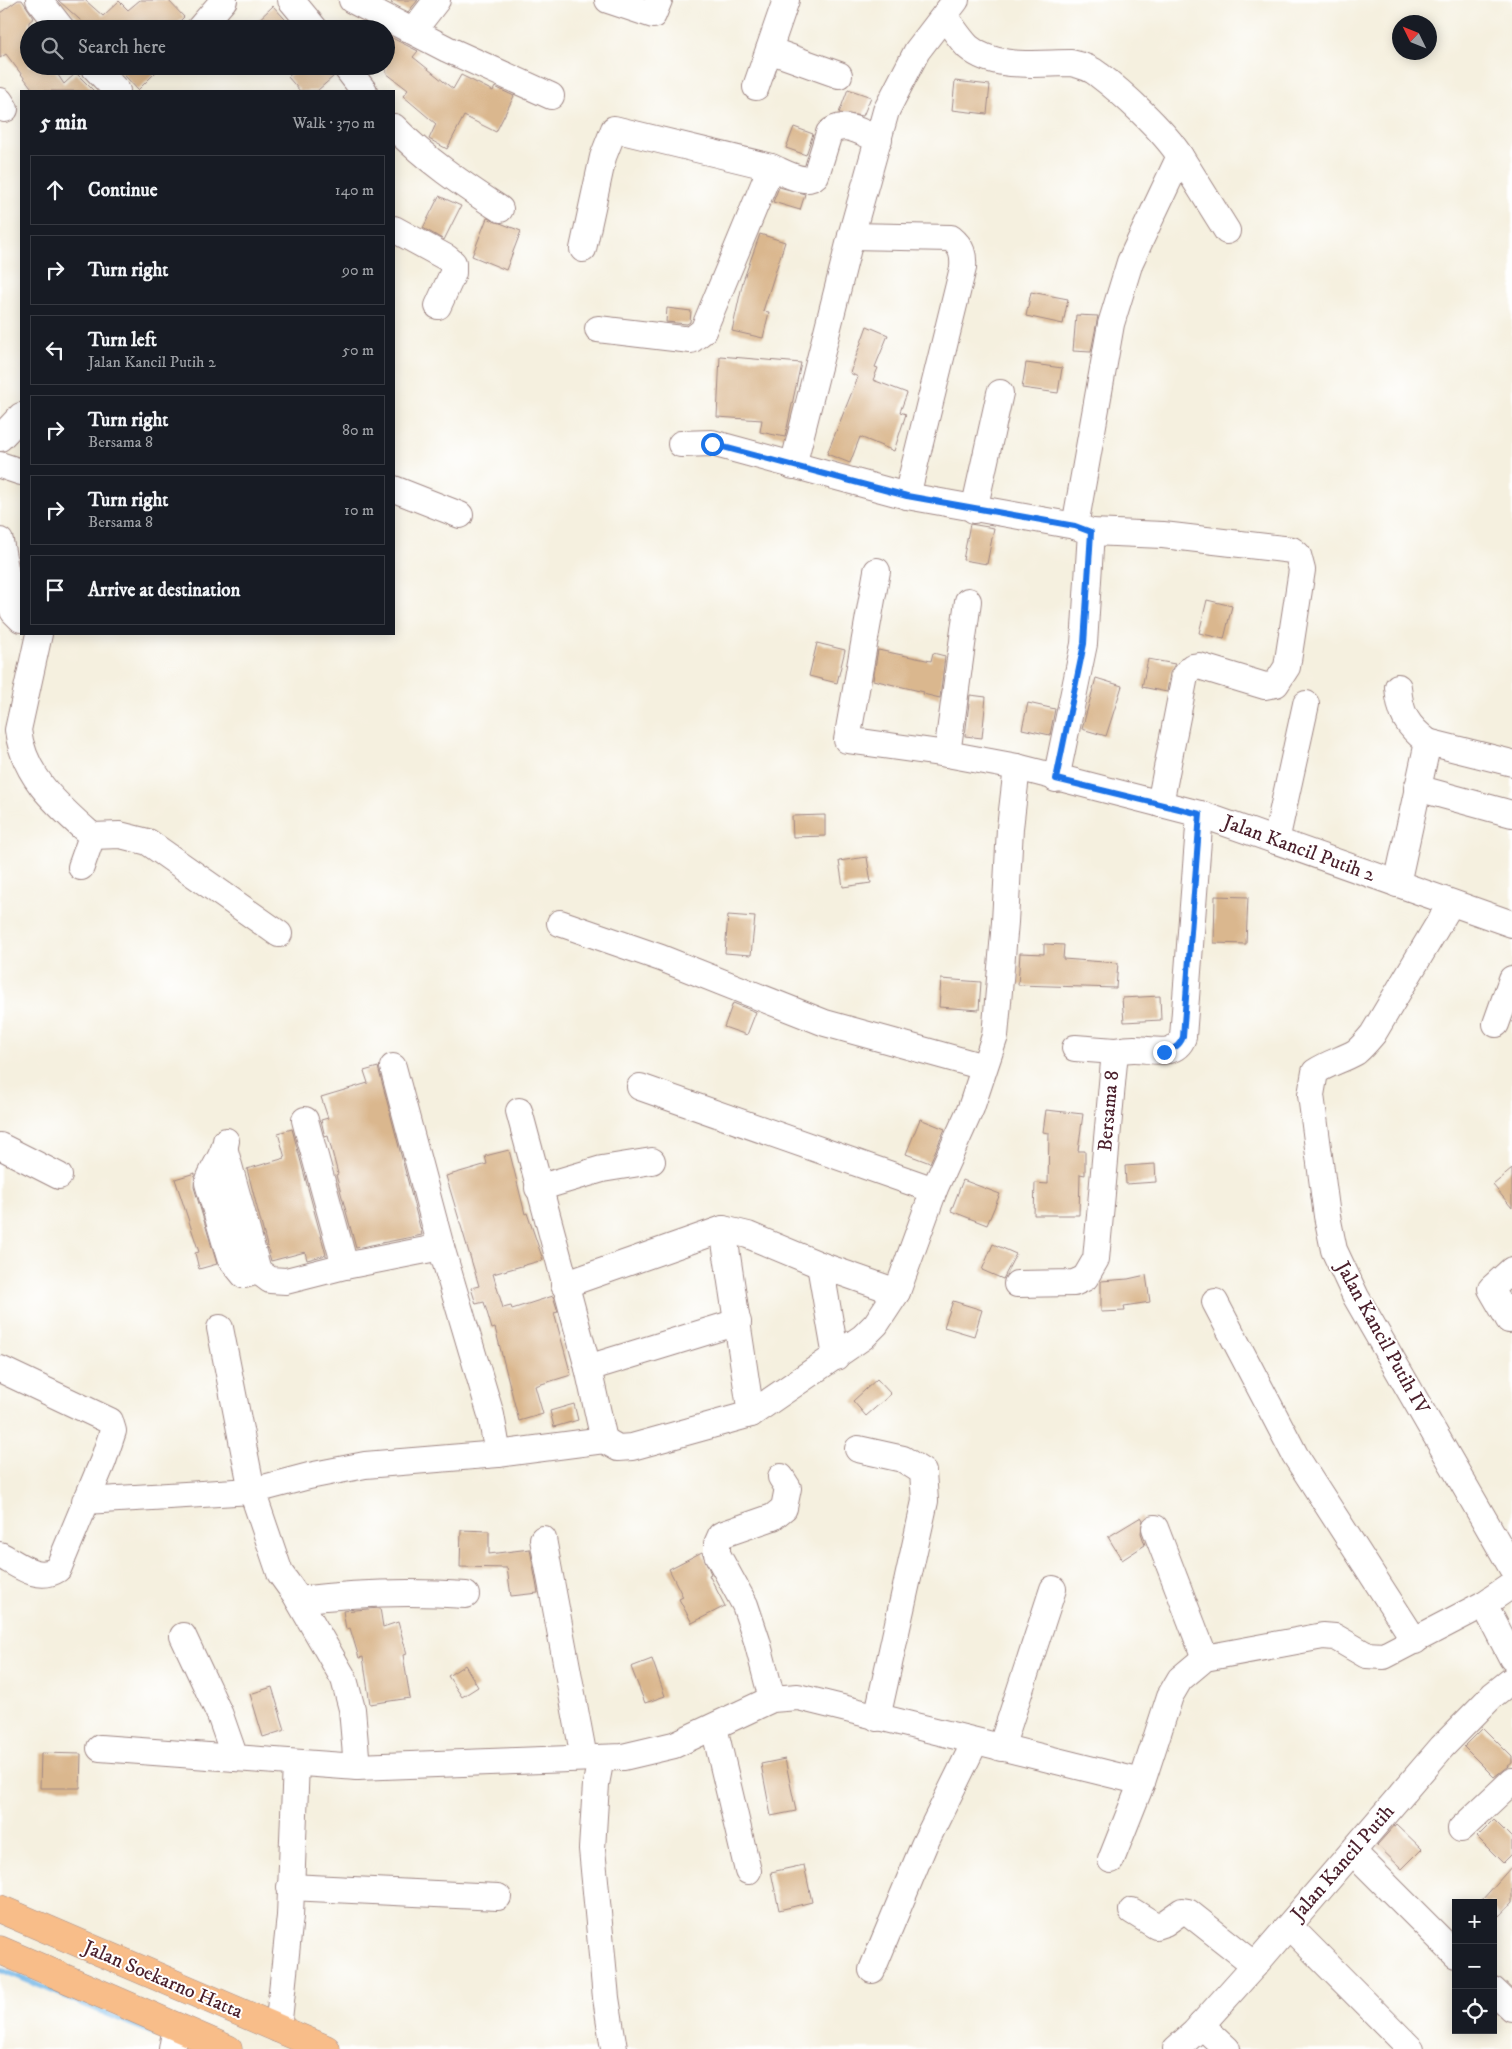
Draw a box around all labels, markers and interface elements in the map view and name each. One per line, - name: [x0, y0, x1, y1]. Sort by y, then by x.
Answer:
- north arrow: [1392, 15, 1437, 60]
- search box: [20, 20, 395, 75]
- icon: search: [38, 34, 66, 62]
- text: Search here: [78, 36, 166, 59]
- text: 5 min: [40, 110, 87, 136]
- text: Walk · 370 m: [293, 113, 375, 133]
- icon: ahead: [41, 176, 69, 204]
- text: Continue: [88, 179, 158, 202]
- text: 140 m: [335, 180, 374, 200]
- icon: right: [41, 256, 69, 284]
- text: Turn right: [88, 259, 168, 282]
- text: 90 m: [342, 260, 374, 280]
- text: Turn left: [88, 329, 157, 352]
- icon: left: [41, 336, 69, 364]
- text: 50 m: [342, 340, 374, 360]
- text: Jalan Kancil Putih 2: [88, 352, 216, 372]
- text: Turn right: [88, 409, 168, 432]
- icon: right: [41, 416, 69, 444]
- text: 80 m: [342, 420, 374, 440]
- text: Bersama 8: [88, 432, 153, 452]
- route start: [701, 433, 724, 456]
- text: Turn right: [88, 489, 168, 512]
- icon: right: [41, 496, 69, 524]
- text: 10 m: [344, 500, 374, 520]
- text: Bersama 8: [88, 512, 153, 532]
- icon: arrive: [41, 576, 69, 604]
- text: Arrive at destination: [88, 579, 240, 602]
- street label: Jalan Kancil Putih 2: [1218, 809, 1378, 888]
- route end: [1153, 1041, 1176, 1064]
- street label: Bersama 8: [1093, 1069, 1125, 1153]
- street label: Jalan Kancil Putih IV: [1329, 1255, 1434, 1419]
- street label: Jalan Kancil Putih: [1284, 1799, 1401, 1928]
- map controls: [1452, 1899, 1497, 2034]
- button: +: [1452, 1899, 1497, 1944]
- street label: Jalan Soekarno Hatta: [78, 1934, 247, 2025]
- button: −: [1452, 1944, 1497, 1989]
- button: locate: [1452, 1989, 1497, 2034]

